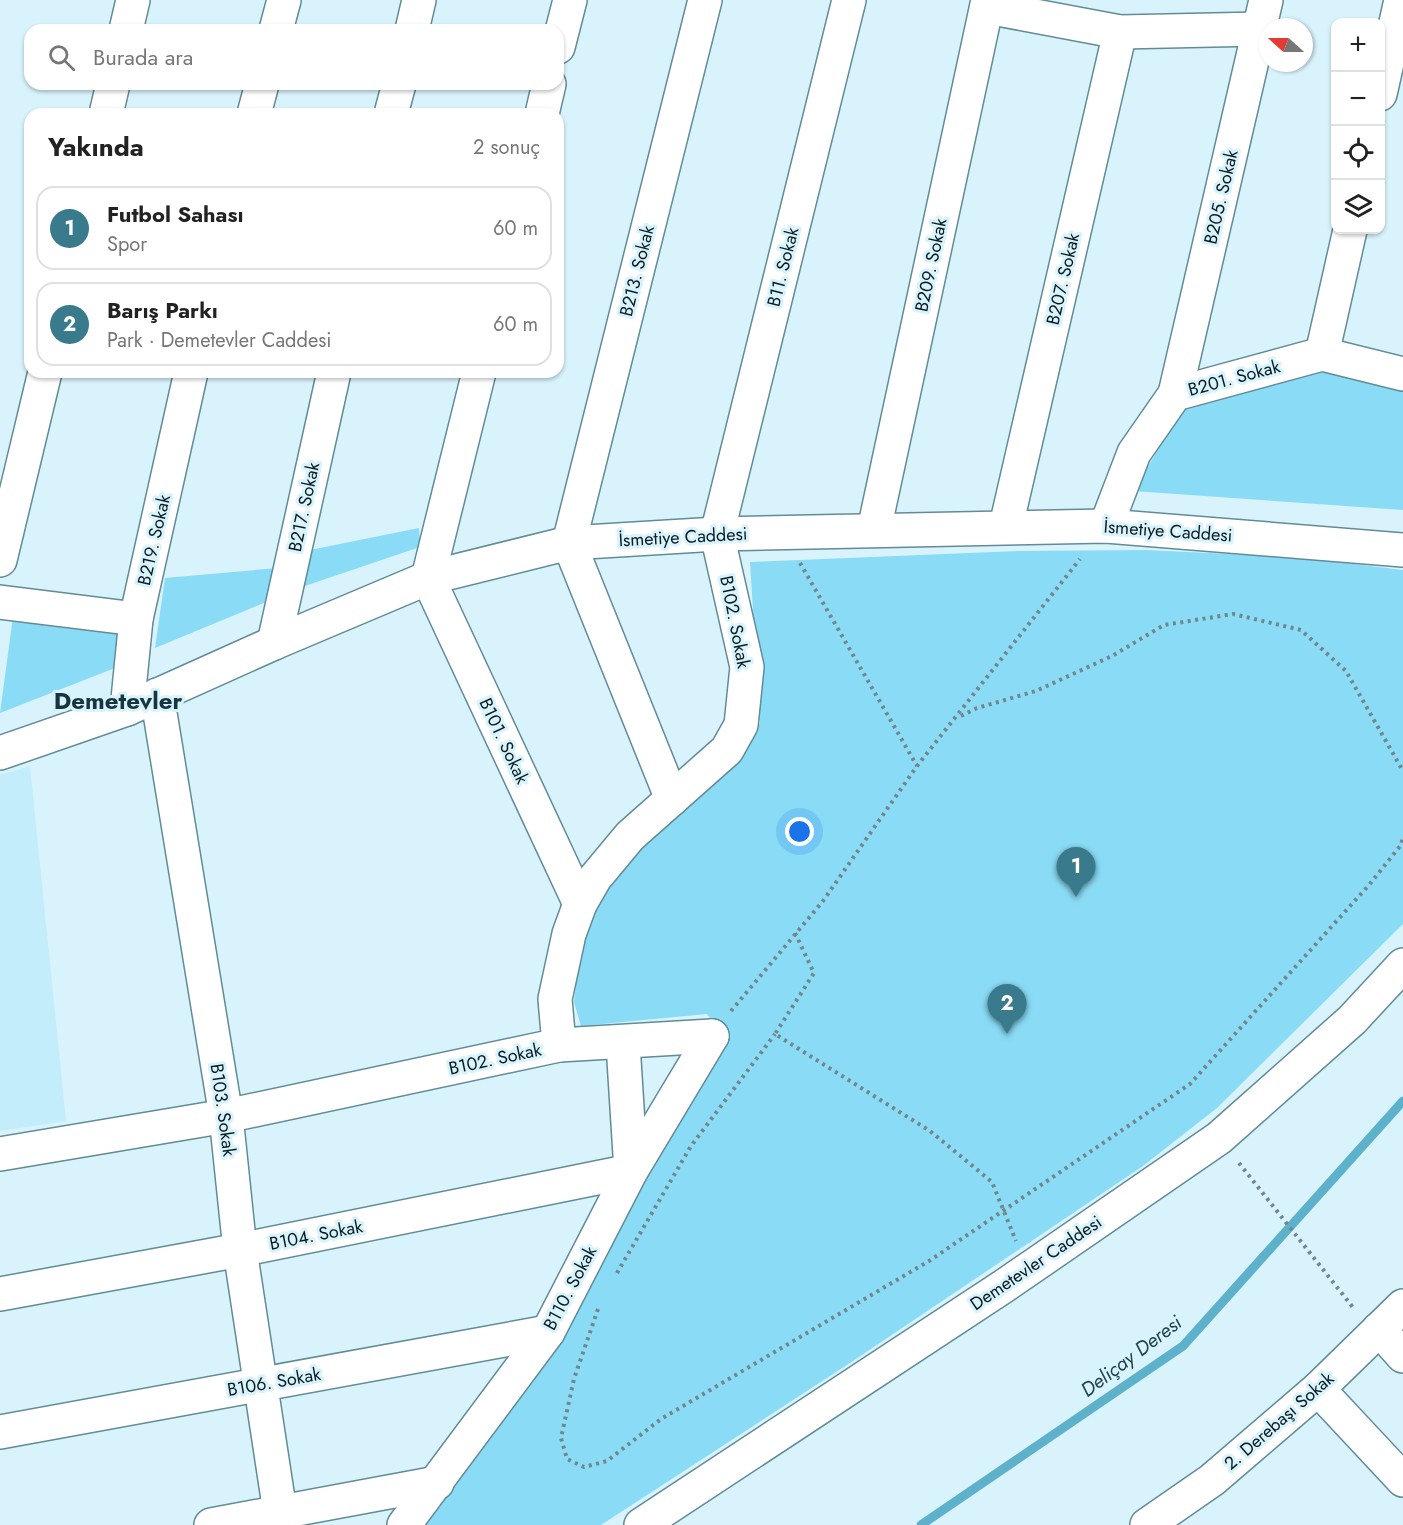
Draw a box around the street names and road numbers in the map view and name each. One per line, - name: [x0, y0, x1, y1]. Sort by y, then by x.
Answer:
- street label: B205. Sokak: [1198, 147, 1245, 247]
- street label: B209. Sokak: [908, 216, 954, 314]
- street label: B213. Sokak: [613, 223, 661, 319]
- street label: B11. Sokak: [761, 224, 805, 310]
- street label: B207. Sokak: [1040, 230, 1086, 328]
- street label: B201. Sokak: [1185, 353, 1283, 403]
- street label: B217. Sokak: [282, 460, 326, 554]
- street label: B219. Sokak: [131, 492, 177, 588]
- street label: İsmetiye Caddesi: [1103, 514, 1233, 548]
- street label: İsmetiye Caddesi: [618, 521, 748, 553]
- street label: B102. Sokak: [713, 573, 757, 671]
- street label: B101. Sokak: [473, 694, 535, 788]
- street label: B102. Sokak: [446, 1036, 544, 1082]
- street label: B103. Sokak: [204, 1062, 242, 1158]
- street label: Demetevler Caddesi: [965, 1209, 1107, 1317]
- street label: B104. Sokak: [267, 1213, 365, 1257]
- street label: B110. Sokak: [537, 1241, 603, 1335]
- street label: B106. Sokak: [225, 1361, 323, 1403]
- street label: 2. Derebaşı Sokak: [1218, 1366, 1340, 1476]

